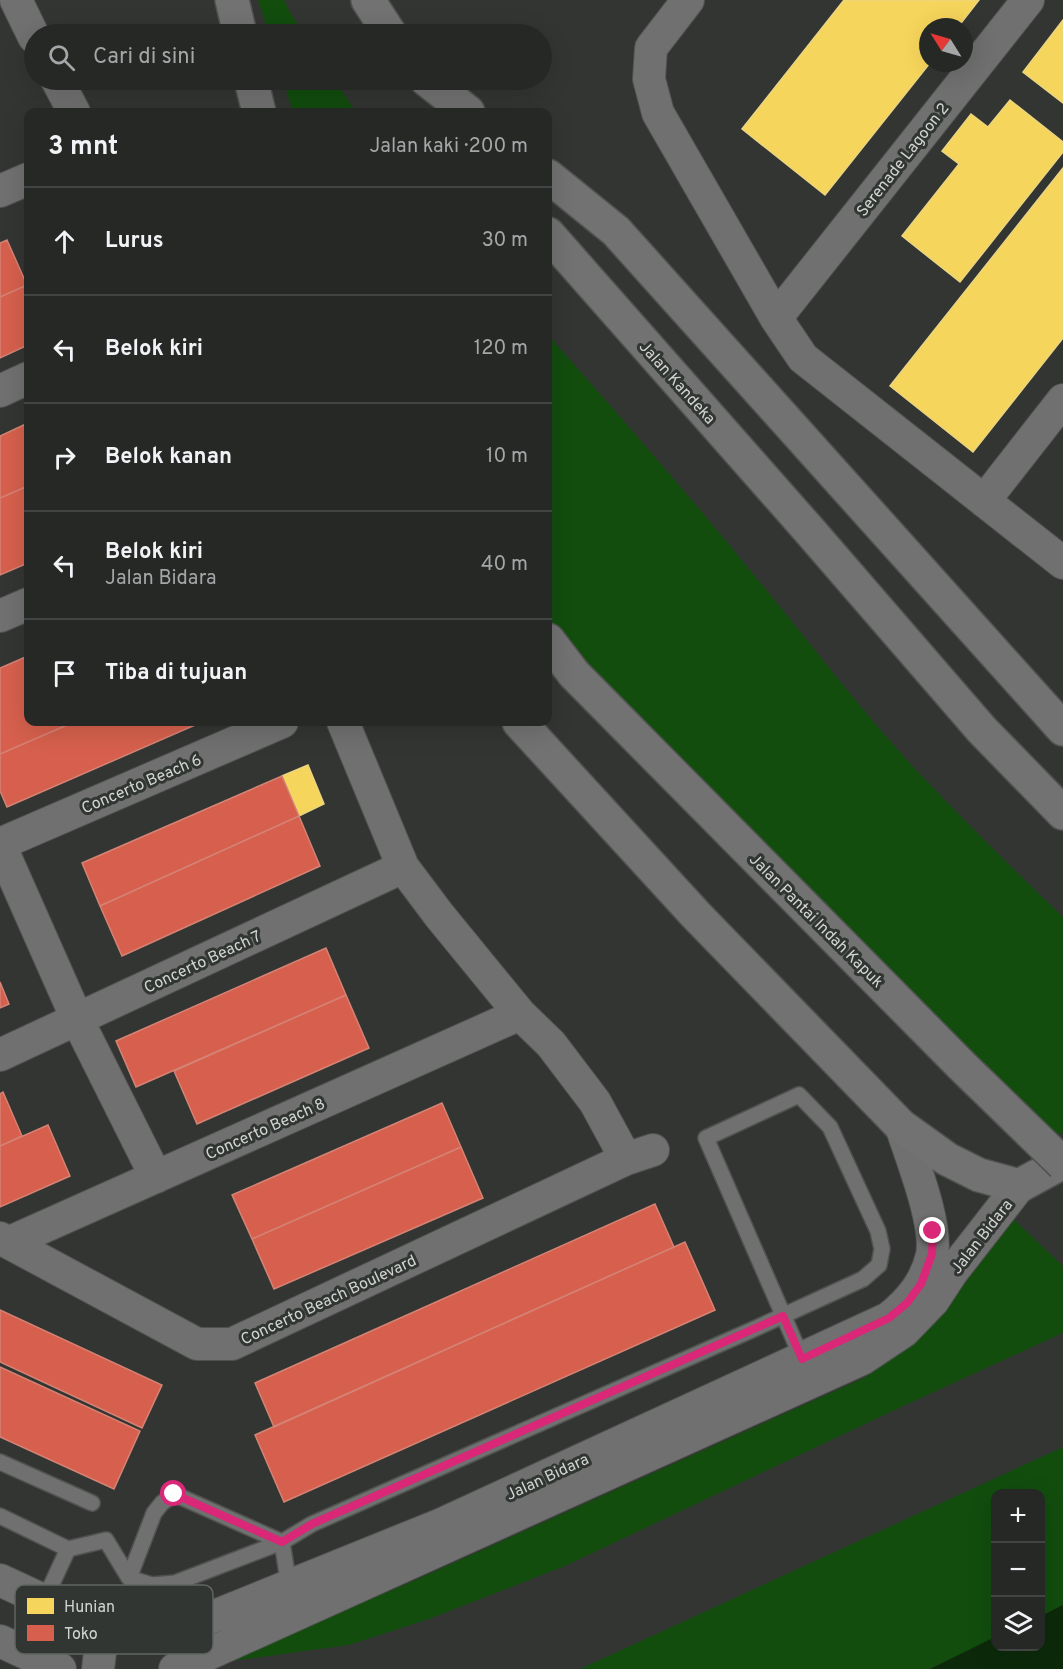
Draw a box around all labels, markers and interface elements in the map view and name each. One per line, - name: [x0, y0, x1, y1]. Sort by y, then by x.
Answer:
- north arrow: [919, 18, 973, 72]
- search box: [24, 24, 552, 90]
- icon: search: [45, 41, 78, 74]
- text: Cari di sini: [93, 44, 195, 71]
- street label: Serenade Lagoon 2: [853, 99, 954, 221]
- text: 3 mnt: [48, 131, 118, 164]
- text: Jalan kaki · 200 m: [369, 134, 528, 160]
- icon: ahead: [48, 225, 81, 258]
- text: Lurus: [105, 228, 164, 255]
- text: 30 m: [482, 228, 528, 254]
- icon: left: [48, 333, 81, 366]
- text: Belok kiri: [105, 336, 203, 363]
- text: 120 m: [474, 336, 528, 362]
- street label: Jalan Kandeka: [634, 338, 719, 429]
- icon: right: [48, 441, 81, 474]
- text: Belok kanan: [105, 444, 232, 471]
- text: 10 m: [486, 444, 528, 470]
- text: Belok kiri: [105, 539, 203, 566]
- icon: left: [48, 549, 81, 582]
- text: 40 m: [481, 552, 528, 578]
- text: Jalan Bidara: [105, 566, 217, 592]
- icon: arrive: [48, 657, 81, 690]
- text: Tiba di tujuan: [105, 660, 247, 687]
- street label: Concerto Beach 6: [79, 751, 205, 819]
- street label: Jalan Pantai Indah Kapuk: [744, 850, 887, 993]
- street label: Concerto Beach 7: [141, 927, 265, 999]
- street label: Concerto Beach 8: [203, 1094, 329, 1165]
- street label: Jalan Bidara: [947, 1196, 1018, 1279]
- route end: [919, 1217, 945, 1243]
- street label: Concerto Beach Boulevard: [238, 1251, 420, 1350]
- street label: Jalan Bidara: [503, 1450, 593, 1506]
- route start: [160, 1480, 186, 1506]
- map controls: [991, 1489, 1045, 1651]
- button: +: [991, 1489, 1045, 1543]
- button: −: [991, 1543, 1045, 1597]
- legend: [15, 1585, 213, 1654]
- button: layers: [991, 1597, 1045, 1651]
- text: Hunian: [64, 1598, 115, 1618]
- text: Toko: [64, 1625, 98, 1645]

